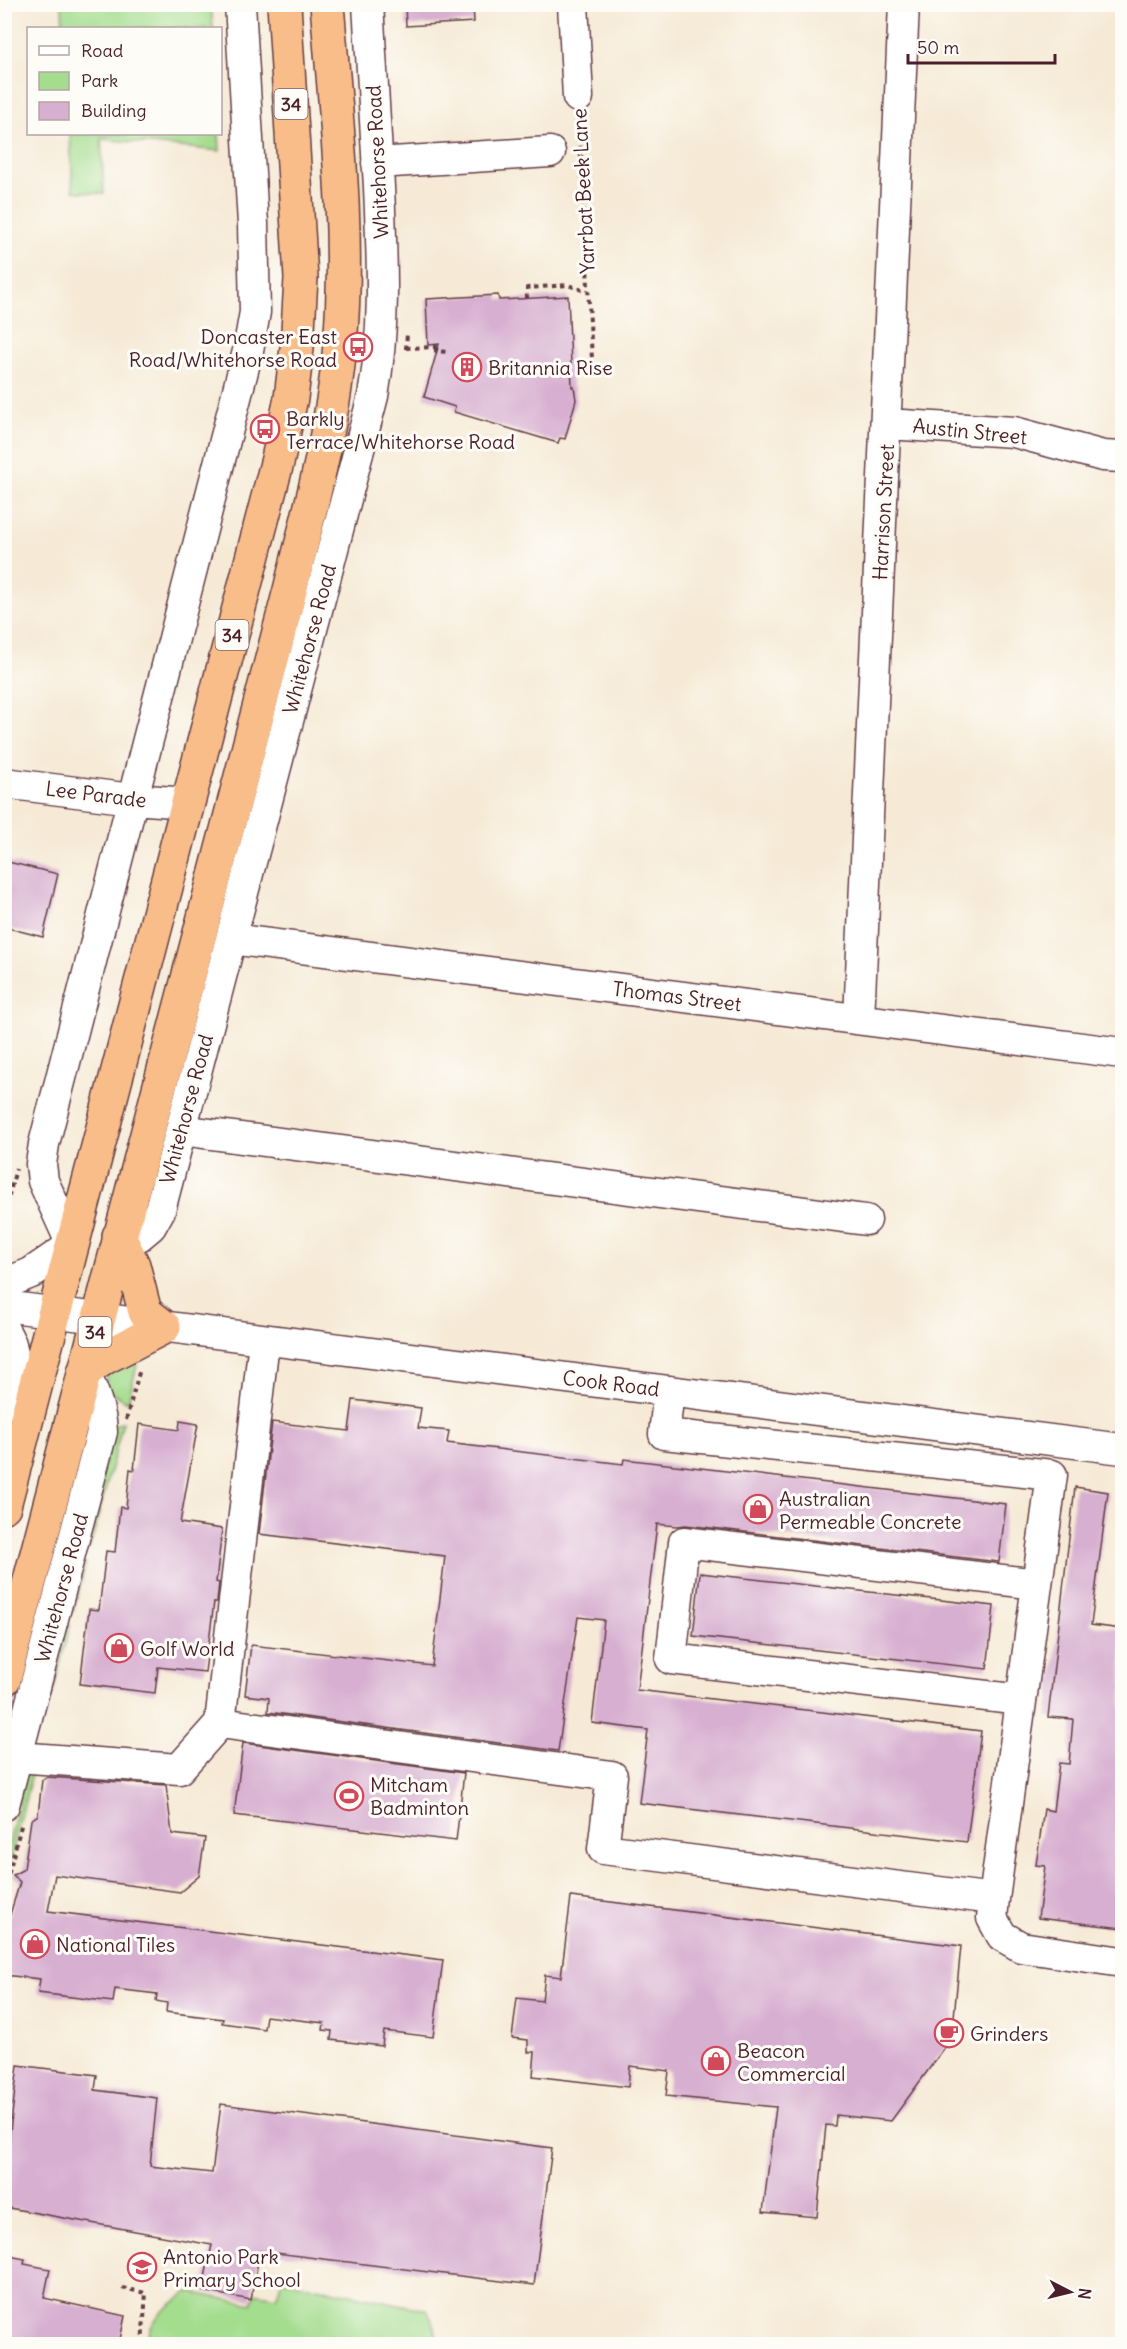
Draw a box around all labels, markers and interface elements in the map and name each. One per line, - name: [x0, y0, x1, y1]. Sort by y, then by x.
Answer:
- legend: [27, 27, 222, 135]
- scale bar: [908, 27, 1055, 65]
- text: 50 m: [917, 36, 959, 59]
- text: Road: [81, 39, 124, 62]
- text: Park: [81, 69, 118, 92]
- street label: Whitehorse Road: [360, 84, 394, 240]
- road number: 34: [274, 89, 308, 119]
- text: Building: [81, 99, 146, 122]
- street label: Yarrbat Beek Lane: [566, 108, 600, 274]
- place label: Doncaster East Road/Whitehorse Road: [129, 324, 337, 372]
- bus stop icon: Doncaster East Road/Whitehorse Road: [342, 331, 374, 363]
- building icon: Britannia Rise: [451, 351, 483, 383]
- place label: Britannia Rise: [488, 355, 613, 380]
- place label: Barkly Terrace/Whitehorse Road: [286, 406, 515, 454]
- bus stop icon: Barkly Terrace/Whitehorse Road: [249, 413, 281, 445]
- street label: Austin Street: [912, 413, 1029, 449]
- street label: Harrison Street: [867, 443, 899, 581]
- street label: Whitehorse Road: [277, 561, 341, 717]
- road number: 34: [216, 620, 248, 650]
- street label: Lee Parade: [44, 775, 148, 813]
- street label: Thomas Street: [611, 976, 743, 1016]
- street label: Whitehorse Road: [154, 1031, 218, 1187]
- road number: 34: [78, 1317, 112, 1347]
- street label: Cook Road: [561, 1365, 661, 1401]
- place label: Australian Permeable Concrete: [779, 1486, 962, 1534]
- shop icon: Australian Permeable Concrete: [742, 1493, 774, 1525]
- street label: Whitehorse Road: [29, 1510, 93, 1666]
- shop icon: Golf World: [103, 1632, 135, 1664]
- place label: Golf World: [140, 1636, 235, 1661]
- place label: Mitcham Badminton: [370, 1772, 469, 1820]
- sports icon: Mitcham Badminton: [333, 1780, 365, 1812]
- shop icon: National Tiles: [19, 1928, 51, 1960]
- place label: National Tiles: [56, 1932, 175, 1957]
- cafe icon: Grinders: [933, 2017, 965, 2049]
- place label: Grinders: [970, 2021, 1048, 2046]
- place label: Beacon Commercial: [737, 2038, 846, 2086]
- shop icon: Beacon Commercial: [700, 2045, 732, 2077]
- place label: Antonio Park Primary School: [163, 2244, 301, 2292]
- school or university icon: Antonio Park Primary School: [126, 2251, 158, 2283]
- north arrow: [1040, 2262, 1100, 2322]
- text: N: [1074, 2287, 1095, 2301]

